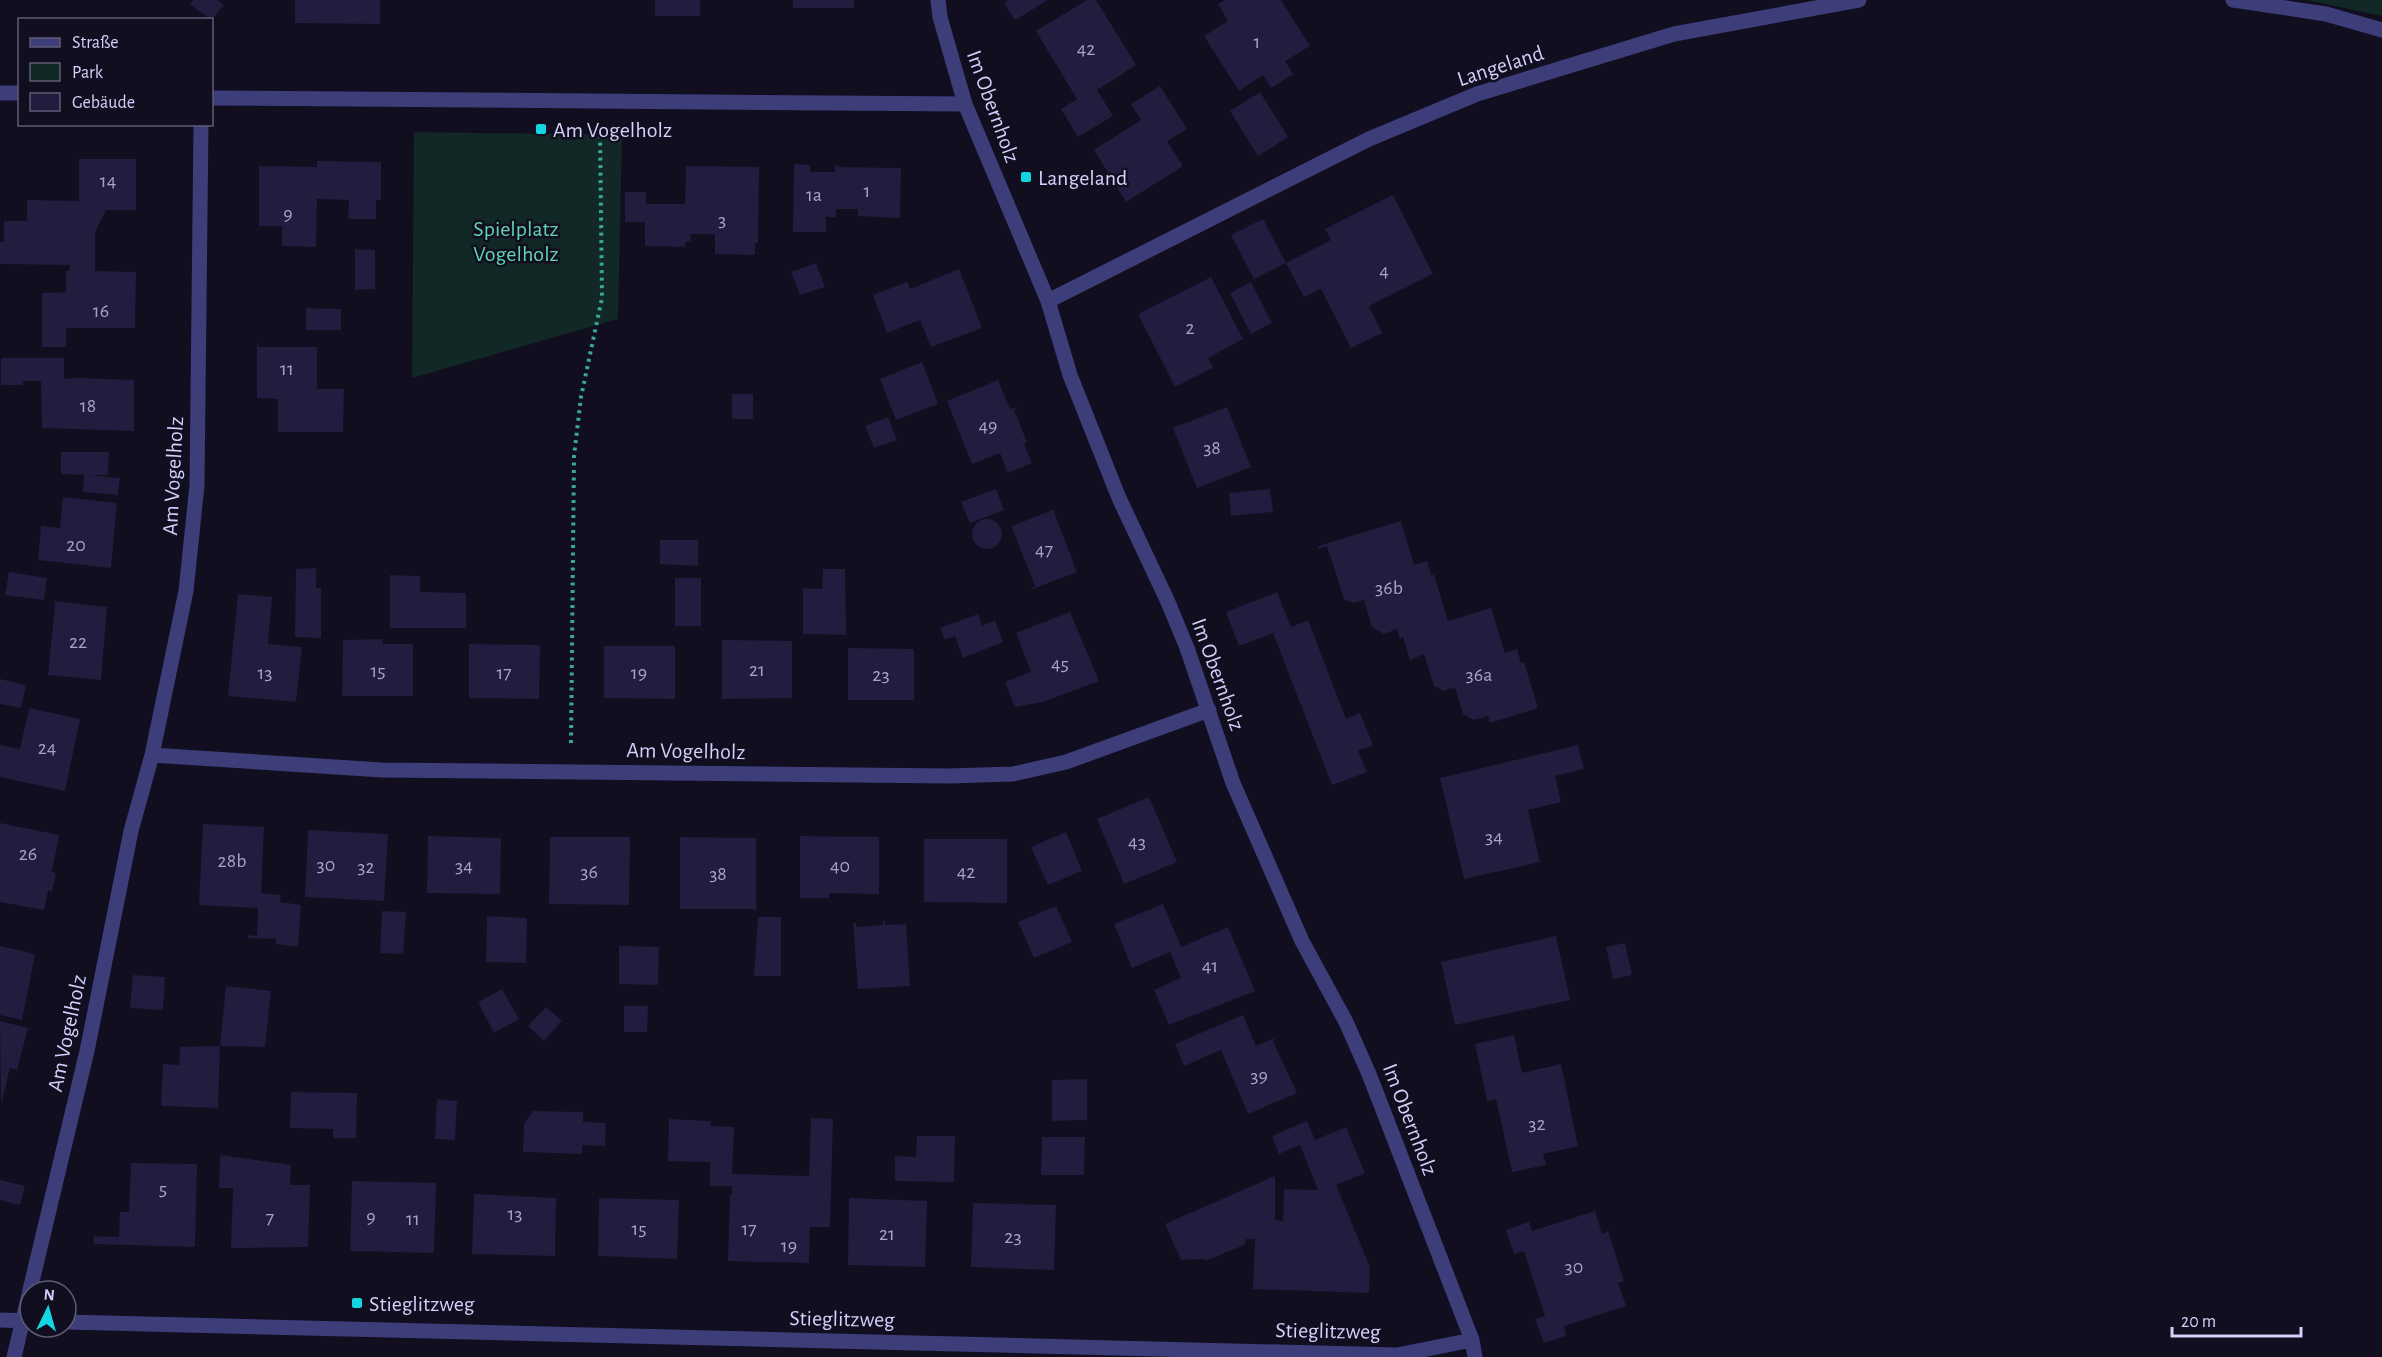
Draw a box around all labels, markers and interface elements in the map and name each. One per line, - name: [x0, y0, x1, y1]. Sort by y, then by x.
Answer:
- legend: [18, 18, 213, 126]
- house number: 1: [1254, 32, 1260, 52]
- text: Straße: [72, 34, 118, 52]
- house number: 42: [1077, 39, 1095, 59]
- street label: Langeland: [1454, 42, 1546, 90]
- street label: Im Obernholz: [963, 47, 1023, 165]
- text: Park: [72, 64, 104, 82]
- text: Gebäude: [72, 94, 135, 112]
- place label: Am Vogelholz: [553, 119, 672, 141]
- marker: Am Vogelholz: [534, 122, 548, 136]
- place label: Langeland: [1038, 167, 1127, 189]
- marker: Langeland: [1019, 170, 1033, 184]
- house number: 14: [100, 171, 116, 191]
- house number: 1: [864, 181, 870, 201]
- house number: 1a: [806, 185, 822, 205]
- house number: 9: [283, 204, 293, 224]
- house number: 3: [718, 210, 726, 230]
- park label: Spielplatz Vogelholz: [473, 218, 559, 265]
- house number: 4: [1379, 261, 1389, 281]
- house number: 16: [93, 301, 109, 321]
- house number: 2: [1185, 318, 1195, 338]
- house number: 11: [280, 359, 294, 379]
- house number: 18: [80, 396, 96, 416]
- street label: Am Vogelholz: [159, 416, 187, 536]
- house number: 49: [978, 416, 998, 436]
- house number: 38: [1203, 438, 1221, 458]
- house number: 20: [66, 535, 86, 555]
- house number: 47: [1035, 540, 1053, 560]
- house number: 36b: [1375, 578, 1403, 598]
- street label: Im Obernholz: [1188, 615, 1248, 733]
- house number: 22: [69, 632, 87, 652]
- house number: 45: [1051, 654, 1069, 674]
- house number: 21: [749, 660, 765, 680]
- house number: 15: [370, 661, 386, 681]
- house number: 13: [257, 663, 273, 683]
- house number: 17: [496, 663, 512, 683]
- house number: 19: [631, 663, 647, 683]
- house number: 23: [872, 665, 890, 685]
- house number: 36a: [1466, 665, 1492, 685]
- house number: 24: [38, 738, 56, 758]
- street label: Am Vogelholz: [626, 739, 746, 763]
- house number: 34: [1485, 827, 1503, 847]
- house number: 43: [1128, 832, 1146, 852]
- house number: 26: [19, 844, 37, 864]
- house number: 28b: [218, 851, 246, 871]
- house number: 30: [317, 855, 335, 875]
- house number: 34: [455, 856, 473, 876]
- house number: 40: [830, 856, 850, 876]
- house number: 32: [357, 857, 375, 877]
- house number: 36: [580, 862, 598, 882]
- house number: 42: [957, 862, 975, 882]
- house number: 38: [709, 864, 727, 884]
- house number: 41: [1202, 956, 1218, 976]
- street label: Am Vogelholz: [44, 973, 90, 1094]
- street label: Im Obernholz: [1379, 1061, 1441, 1178]
- house number: 39: [1250, 1066, 1268, 1086]
- house number: 32: [1528, 1114, 1546, 1134]
- house number: 5: [159, 1179, 167, 1199]
- house number: 13: [507, 1204, 523, 1224]
- house number: 9: [366, 1207, 376, 1227]
- house number: 7: [266, 1208, 274, 1228]
- house number: 11: [406, 1209, 420, 1229]
- house number: 15: [631, 1219, 647, 1239]
- house number: 17: [741, 1219, 757, 1239]
- house number: 21: [879, 1224, 895, 1244]
- house number: 23: [1004, 1227, 1022, 1247]
- house number: 19: [781, 1236, 797, 1256]
- house number: 30: [1565, 1257, 1583, 1277]
- north arrow: [18, 1279, 78, 1339]
- text: N: [43, 1287, 55, 1304]
- place label: Stieglitzweg: [369, 1293, 475, 1315]
- marker: Stieglitzweg: [350, 1296, 364, 1310]
- scale bar: [2172, 1300, 2301, 1338]
- street label: Stieglitzweg: [789, 1307, 895, 1331]
- text: 20 m: [2181, 1313, 2216, 1331]
- street label: Stieglitzweg: [1275, 1319, 1381, 1343]

